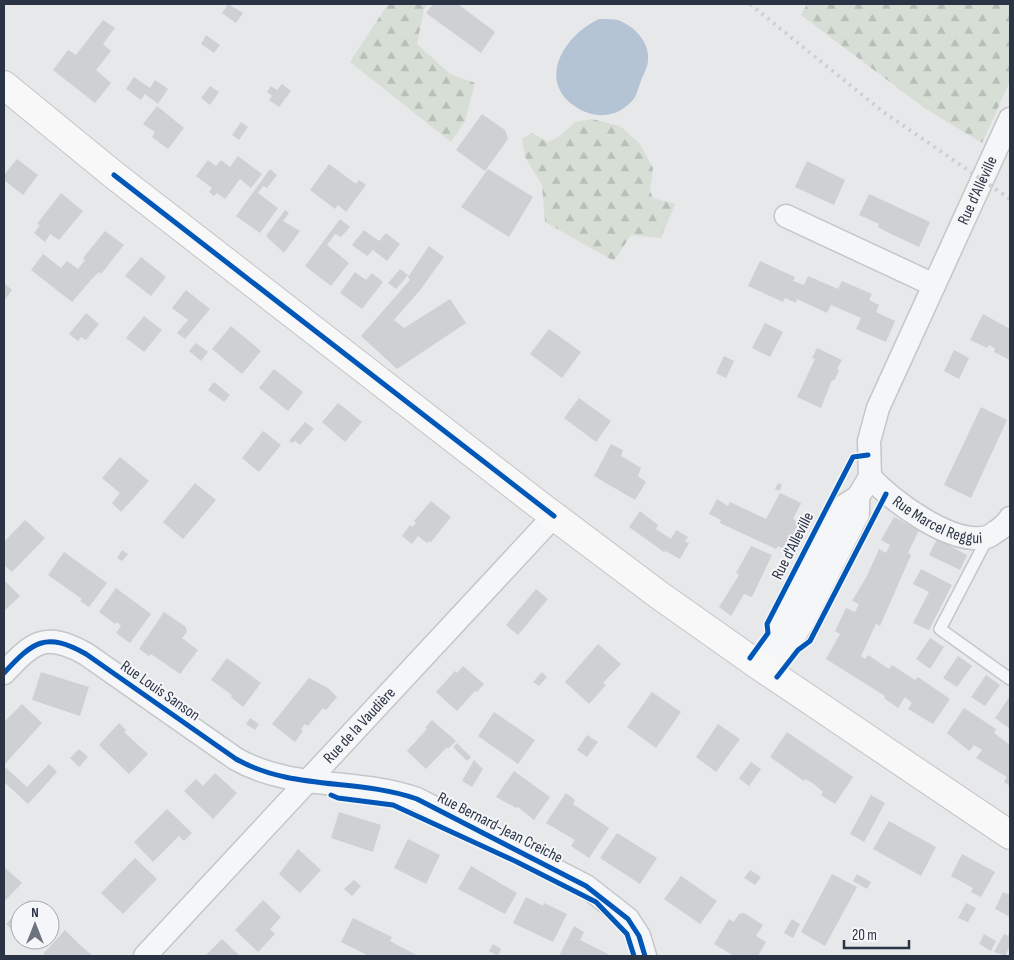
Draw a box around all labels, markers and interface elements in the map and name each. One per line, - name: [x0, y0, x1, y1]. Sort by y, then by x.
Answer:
- street label: Rue d'Alleville: [954, 153, 1001, 228]
- street label: Rue Marcel Reggui: [889, 492, 983, 548]
- street label: Rue d'Alleville: [768, 509, 818, 583]
- street label: Rue Louis Sanson: [117, 657, 203, 725]
- street label: Rue de la Vaudière: [320, 683, 399, 767]
- street label: Rue Bernard-Jean Creiche: [434, 788, 566, 868]
- north arrow: [10, 900, 60, 950]
- text: N: [31, 904, 39, 921]
- scale bar: [844, 918, 909, 950]
- text: 20 m: [852, 926, 877, 945]

